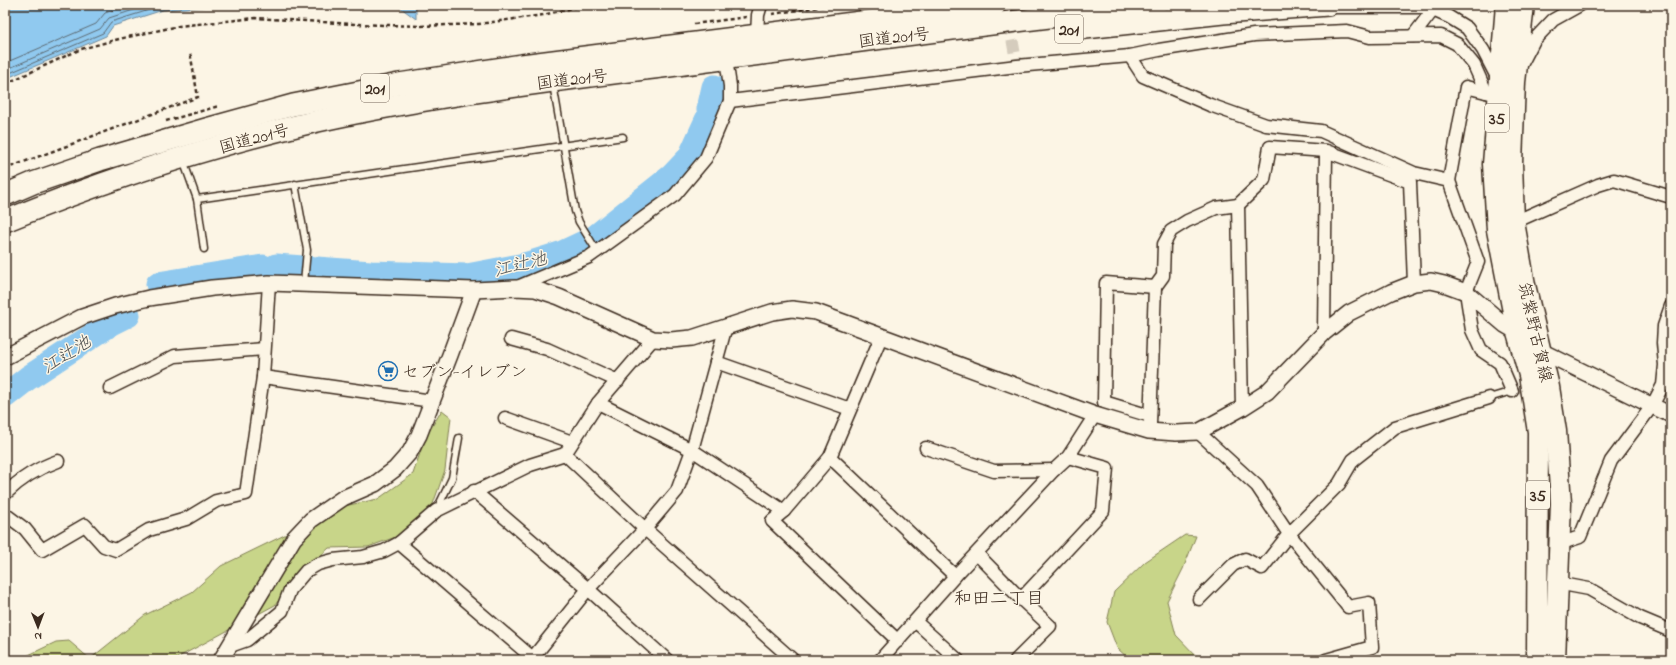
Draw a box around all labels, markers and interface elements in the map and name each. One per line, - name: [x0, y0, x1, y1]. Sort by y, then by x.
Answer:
- road number: 201: [1055, 15, 1083, 43]
- street label: 国道201号: [857, 22, 932, 55]
- street label: 国道201号: [535, 64, 610, 97]
- road number: 201: [361, 74, 389, 102]
- road number: 35: [1485, 104, 1509, 132]
- street label: 国道201号: [216, 118, 292, 161]
- water label: 江辻池: [491, 247, 551, 285]
- street label: 筑紫野古賀線: [1511, 280, 1558, 385]
- water label: 江辻池: [37, 330, 98, 381]
- supermarket icon: セブン-イレブン: [377, 360, 399, 382]
- place label: セブン-イレブン: [402, 360, 527, 385]
- road number: 35: [1526, 481, 1550, 509]
- district label: 和田二丁目: [954, 587, 1044, 613]
- north arrow: [18, 607, 58, 647]
- text: N: [34, 628, 42, 644]

